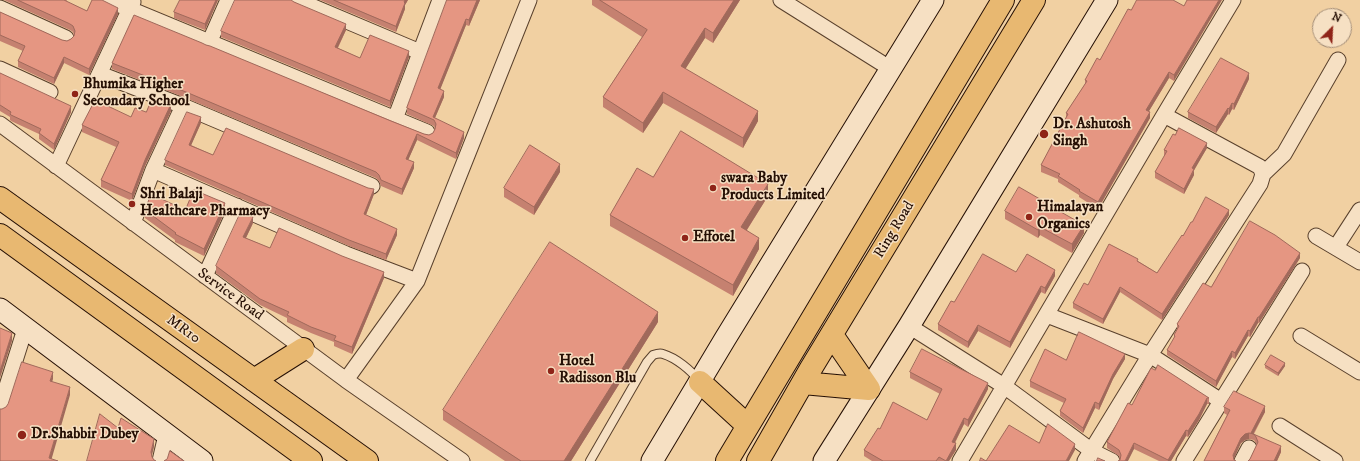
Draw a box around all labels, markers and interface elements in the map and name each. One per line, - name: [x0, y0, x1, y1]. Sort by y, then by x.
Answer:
- north arrow: [1312, 8, 1352, 48]
- text: N: [1330, 10, 1343, 26]
- place label: Bhumika Higher Secondary School: [83, 76, 190, 111]
- marker: Bhumika Higher Secondary School: [70, 89, 80, 99]
- place label: Dr. Ashutosh Singh: [1053, 116, 1131, 151]
- marker: Dr. Ashutosh Singh: [1038, 128, 1050, 140]
- place label: swara Baby Products Limited: [721, 170, 825, 205]
- marker: swara Baby Products Limited: [708, 183, 718, 193]
- place label: Shri Balaji Healthcare Pharmacy: [140, 186, 270, 221]
- street label: Ring Road: [871, 198, 919, 262]
- marker: Shri Balaji Healthcare Pharmacy: [127, 199, 137, 209]
- place label: Himalayan Organics: [1037, 199, 1103, 234]
- marker: Himalayan Organics: [1024, 212, 1034, 222]
- place label: Effotel: [693, 229, 735, 247]
- marker: Effotel: [680, 233, 690, 243]
- street label: Service Road: [193, 265, 267, 325]
- street label: MR10: [163, 312, 203, 348]
- place label: Hotel Radisson Blu: [559, 353, 636, 388]
- marker: Hotel Radisson Blu: [546, 366, 556, 376]
- place label: Dr.Shabbir Dubey: [31, 426, 139, 444]
- marker: Dr.Shabbir Dubey: [16, 429, 28, 441]

